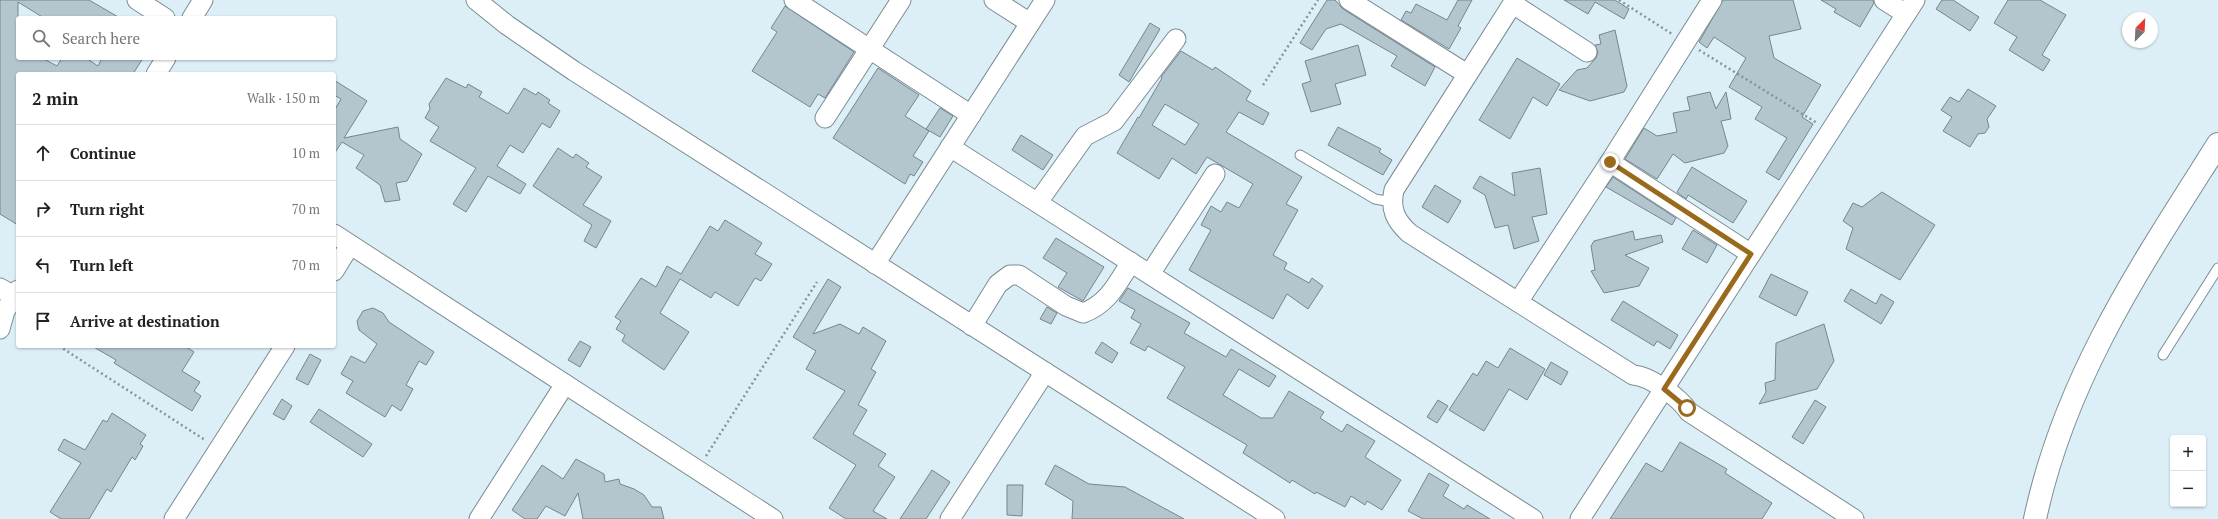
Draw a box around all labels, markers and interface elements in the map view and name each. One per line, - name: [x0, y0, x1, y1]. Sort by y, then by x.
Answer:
- north arrow: [2122, 12, 2158, 48]
- search box: [16, 16, 336, 60]
- icon: search: [30, 27, 52, 49]
- text: Search here: [62, 28, 140, 48]
- text: 2 min: [32, 87, 79, 110]
- text: Walk · 150 m: [247, 89, 320, 107]
- icon: ahead: [32, 142, 54, 164]
- text: Continue: [70, 143, 136, 163]
- text: 10 m: [292, 144, 320, 162]
- route end: [1601, 153, 1619, 171]
- icon: right: [32, 198, 54, 220]
- text: Turn right: [70, 199, 145, 219]
- text: 70 m: [292, 200, 320, 218]
- icon: left: [32, 254, 54, 276]
- text: Turn left: [70, 255, 134, 275]
- text: 70 m: [292, 256, 320, 274]
- icon: arrive: [32, 310, 54, 332]
- text: Arrive at destination: [70, 311, 220, 331]
- route start: [1678, 399, 1696, 417]
- map controls: [2170, 435, 2206, 507]
- button: +: [2170, 435, 2206, 471]
- button: −: [2170, 471, 2206, 507]

